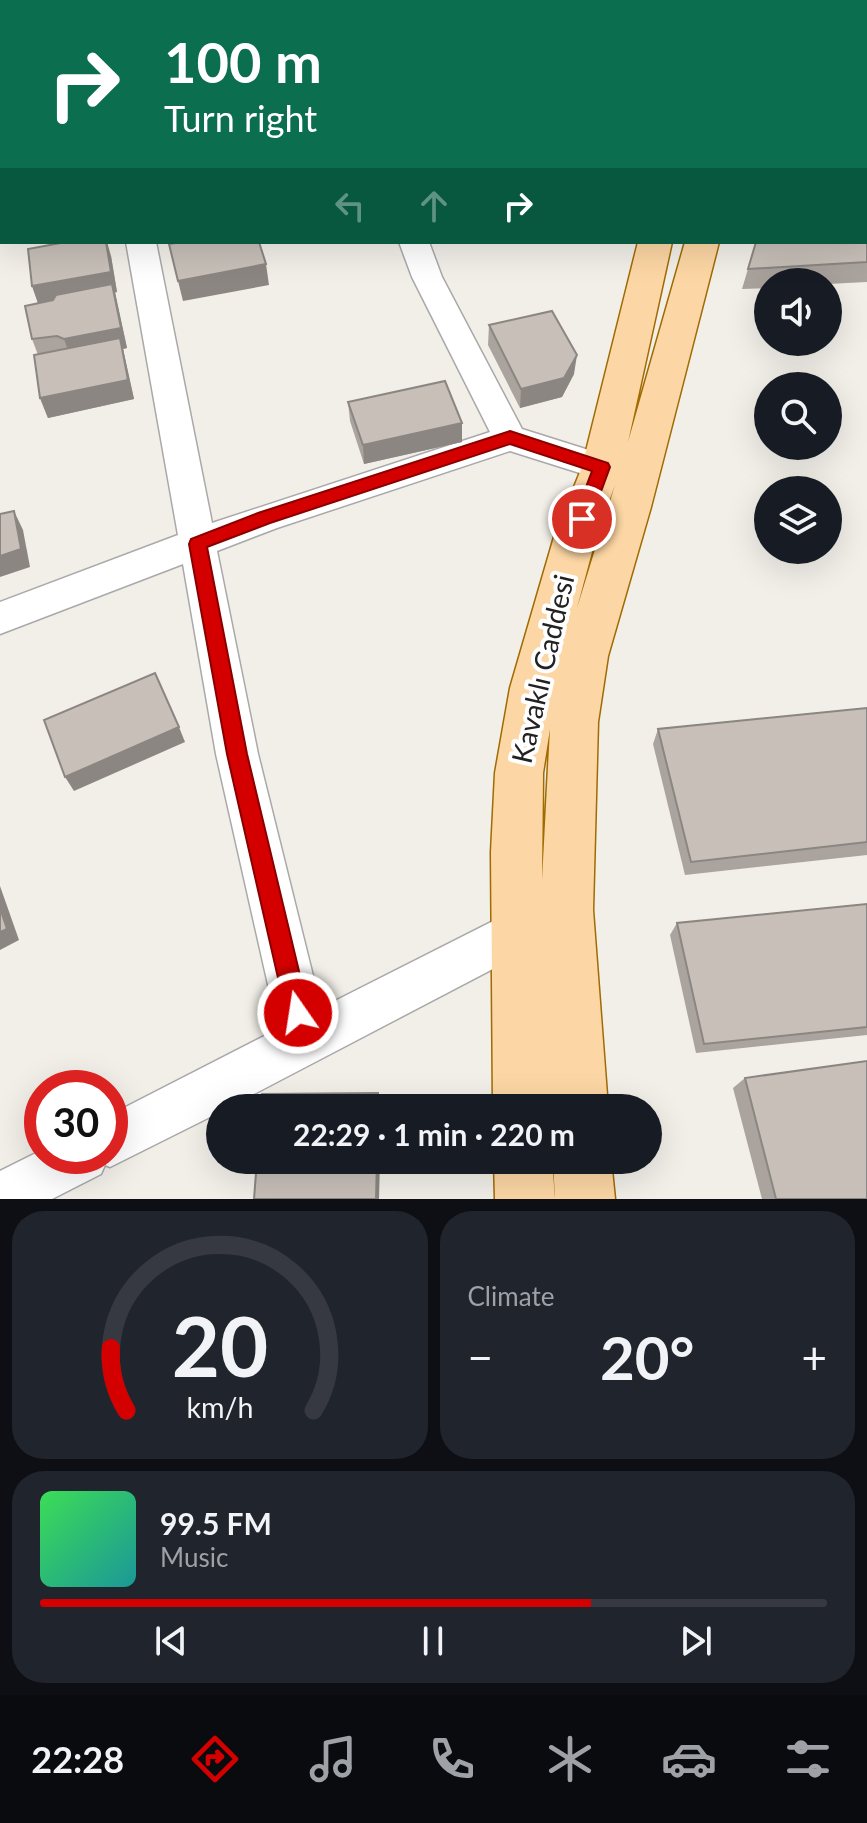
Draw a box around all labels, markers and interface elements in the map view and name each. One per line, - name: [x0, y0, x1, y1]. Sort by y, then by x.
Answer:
- text: 100 m: [164, 28, 322, 95]
- icon: right: [32, 32, 136, 136]
- text: Turn right: [164, 96, 317, 140]
- icon: left: [328, 184, 372, 228]
- icon: ahead: [412, 184, 456, 228]
- icon: right: [496, 184, 540, 228]
- map controls: [754, 268, 842, 564]
- button: sound: [754, 268, 842, 356]
- button: search: [754, 372, 842, 460]
- button: layers: [754, 476, 842, 564]
- pin: [548, 485, 616, 553]
- icon: arrive: [560, 497, 604, 541]
- street label: Kavaklı Caddesi: [504, 571, 580, 766]
- position arrow: [256, 971, 340, 1055]
- speed limit sign: 30: [24, 1070, 128, 1174]
- text: 22:29 · 1 min · 220 m: [293, 1116, 575, 1152]
- text: Climate: [468, 1280, 554, 1312]
- text: 20: [172, 1295, 268, 1395]
- text: 20°: [600, 1321, 695, 1393]
- text: −: [468, 1331, 493, 1383]
- text: +: [801, 1331, 827, 1383]
- text: km/h: [186, 1390, 253, 1424]
- text: 99.5 FM: [160, 1505, 272, 1541]
- text: Music: [160, 1541, 228, 1573]
- icon: previous: [149, 1619, 193, 1663]
- icon: pause: [411, 1619, 455, 1663]
- icon: next: [674, 1619, 718, 1663]
- icon: directions: [187, 1731, 243, 1787]
- icon: music: [305, 1731, 361, 1787]
- icon: phone: [424, 1731, 480, 1787]
- icon: climate: [542, 1731, 598, 1787]
- icon: car: [661, 1731, 717, 1787]
- icon: filters: [780, 1731, 836, 1787]
- text: 22:28: [31, 1737, 124, 1781]

